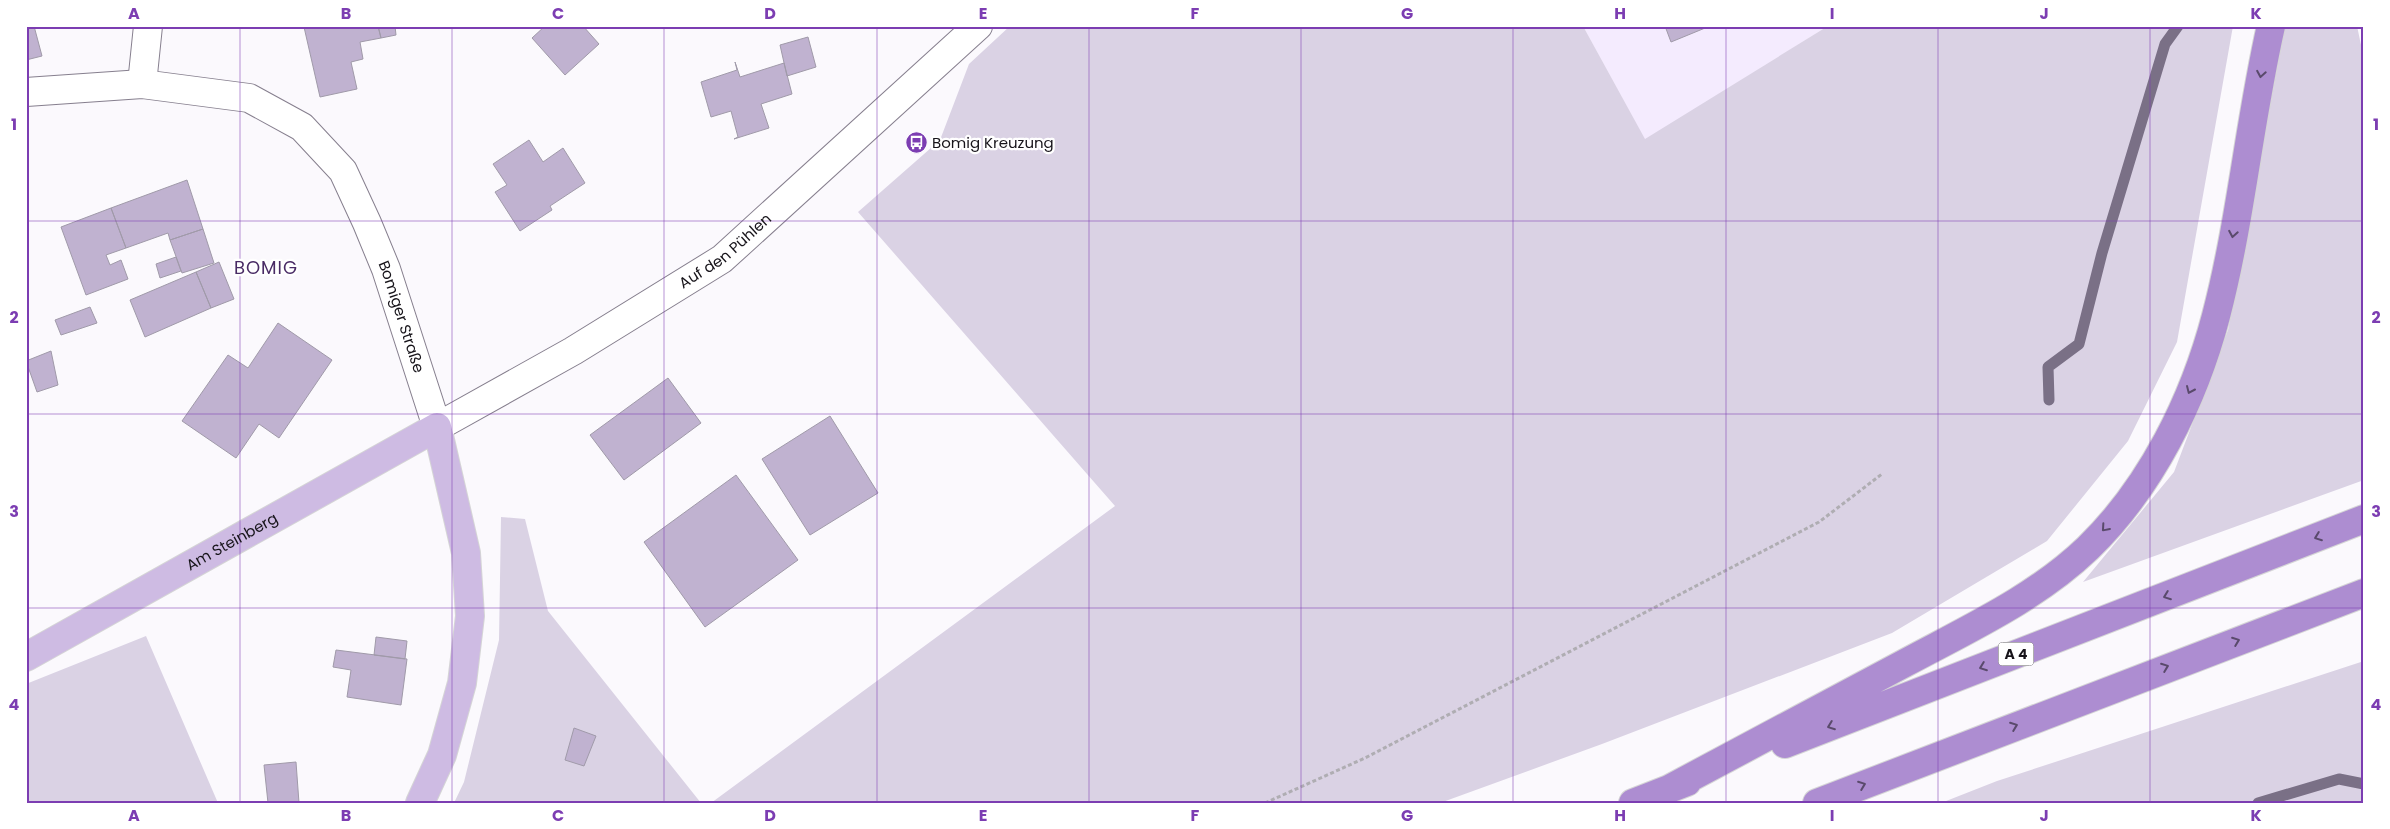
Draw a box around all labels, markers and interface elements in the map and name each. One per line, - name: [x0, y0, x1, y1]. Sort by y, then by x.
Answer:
- text: A: [128, 2, 140, 25]
- text: B: [341, 2, 351, 25]
- text: C: [552, 2, 564, 25]
- text: D: [764, 2, 776, 25]
- text: E: [979, 2, 987, 25]
- text: F: [1191, 2, 1200, 25]
- text: G: [1401, 2, 1413, 25]
- text: H: [1614, 2, 1626, 25]
- text: I: [1830, 2, 1834, 25]
- text: J: [2039, 2, 2049, 25]
- text: K: [2250, 2, 2262, 25]
- one-way arrow: [2256, 70, 2266, 78]
- text: 1: [11, 113, 17, 136]
- text: 1: [2373, 113, 2379, 136]
- bus stop icon: Bomig Kreuzung: [904, 131, 928, 155]
- place label: Bomig Kreuzung: [932, 132, 1054, 153]
- street label: Auf den Pühlen: [675, 208, 776, 293]
- one-way arrow: [2228, 230, 2239, 238]
- district label: BOMIG: [234, 255, 298, 280]
- street label: Bomiger Straße: [374, 257, 430, 375]
- text: 2: [9, 306, 19, 329]
- text: 2: [2371, 306, 2381, 329]
- one-way arrow: [2185, 385, 2196, 394]
- text: 3: [9, 500, 19, 523]
- text: 3: [2371, 500, 2381, 523]
- street label: Am Steinberg: [182, 507, 281, 575]
- one-way arrow: [2102, 522, 2111, 531]
- one-way arrow: [2314, 531, 2323, 541]
- one-way arrow: [2163, 590, 2172, 600]
- one-way arrow: [2231, 636, 2239, 646]
- road number: A 4: [1998, 642, 2034, 666]
- one-way arrow: [1979, 661, 1988, 671]
- one-way arrow: [2161, 663, 2169, 673]
- text: 4: [9, 693, 20, 716]
- text: 4: [2371, 693, 2382, 716]
- one-way arrow: [1827, 720, 1836, 730]
- one-way arrow: [2009, 722, 2018, 732]
- one-way arrow: [1858, 781, 1866, 791]
- text: A: [128, 804, 140, 827]
- text: B: [341, 804, 351, 827]
- text: C: [552, 804, 564, 827]
- text: D: [764, 804, 776, 827]
- text: E: [979, 804, 987, 827]
- text: F: [1191, 804, 1200, 827]
- text: G: [1401, 804, 1413, 827]
- text: H: [1614, 804, 1626, 827]
- text: I: [1830, 804, 1834, 827]
- text: J: [2039, 804, 2049, 827]
- text: K: [2250, 804, 2262, 827]

